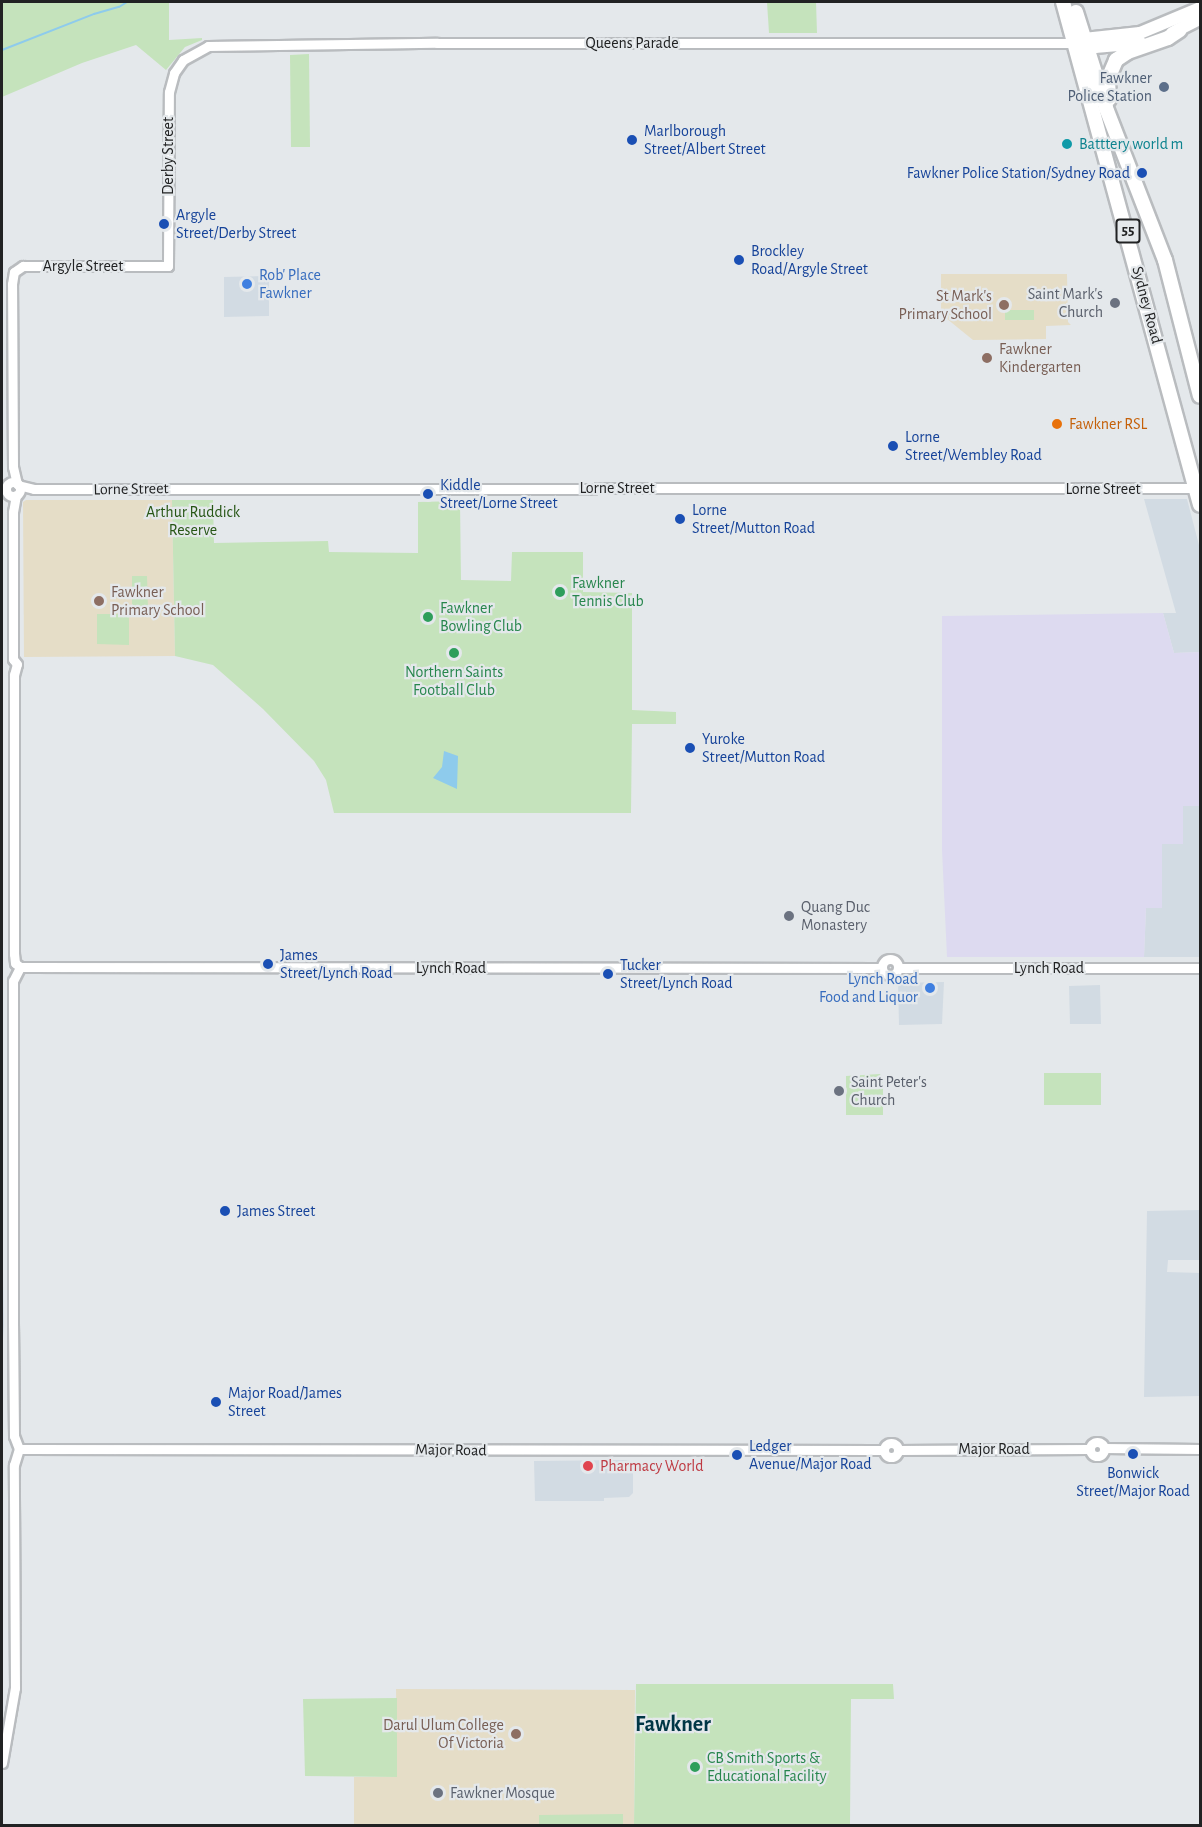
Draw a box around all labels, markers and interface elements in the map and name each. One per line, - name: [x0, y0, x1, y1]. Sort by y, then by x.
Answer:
- street label: Queens Parade: [585, 33, 679, 53]
- place label: Fawkner Police Station: [1068, 68, 1152, 106]
- marker: Fawkner Police Station: [1157, 80, 1171, 94]
- street label: Derby Street: [158, 117, 178, 195]
- place label: Marlborough Street/Albert Street: [644, 121, 766, 159]
- marker: Marlborough Street/Albert Street: [625, 133, 639, 147]
- place label: Batttery world m: [1079, 134, 1183, 154]
- marker: Batttery world m: [1060, 137, 1074, 151]
- place label: Fawkner Police Station/Sydney Road: [907, 163, 1130, 183]
- marker: Fawkner Police Station/Sydney Road: [1135, 166, 1149, 180]
- place label: Argyle Street/Derby Street: [176, 205, 296, 243]
- marker: Argyle Street/Derby Street: [157, 217, 171, 231]
- road number: 55: [1114, 219, 1142, 243]
- place label: Brockley Road/Argyle Street: [751, 241, 868, 279]
- marker: Brockley Road/Argyle Street: [732, 253, 746, 267]
- street label: Argyle Street: [43, 256, 123, 276]
- street label: Sydney Road: [1127, 264, 1167, 346]
- place label: Rob' Place Fawkner: [259, 265, 321, 303]
- marker: Rob' Place Fawkner: [240, 277, 254, 291]
- place label: Saint Mark's Church: [1028, 284, 1103, 322]
- place label: St Mark's Primary School: [899, 286, 992, 324]
- marker: Saint Mark's Church: [1108, 296, 1122, 310]
- marker: St Mark's Primary School: [997, 298, 1011, 312]
- place label: Fawkner Kindergarten: [999, 339, 1081, 377]
- marker: Fawkner Kindergarten: [980, 351, 994, 365]
- place label: Fawkner RSL: [1069, 414, 1147, 434]
- marker: Fawkner RSL: [1050, 417, 1064, 431]
- place label: Lorne Street/Wembley Road: [905, 427, 1042, 465]
- marker: Lorne Street/Wembley Road: [886, 439, 900, 453]
- place label: Kiddle Street/Lorne Street: [440, 475, 557, 513]
- street label: Lorne Street: [579, 478, 655, 498]
- street label: Lorne Street: [93, 479, 169, 499]
- street label: Lorne Street: [1065, 479, 1141, 499]
- marker: Kiddle Street/Lorne Street: [421, 487, 435, 501]
- place label: Lorne Street/Mutton Road: [692, 500, 815, 538]
- park label: Arthur Ruddick Reserve: [146, 502, 240, 540]
- marker: Lorne Street/Mutton Road: [673, 512, 687, 526]
- place label: Fawkner Tennis Club: [572, 573, 644, 611]
- place label: Fawkner Primary School: [111, 582, 204, 620]
- marker: Fawkner Tennis Club: [553, 585, 567, 599]
- marker: Fawkner Primary School: [92, 594, 106, 608]
- place label: Fawkner Bowling Club: [440, 598, 522, 636]
- marker: Fawkner Bowling Club: [421, 610, 435, 624]
- marker: Northern Saints Football Club: [447, 646, 461, 660]
- place label: Northern Saints Football Club: [405, 662, 503, 700]
- place label: Yuroke Street/Mutton Road: [702, 729, 825, 767]
- marker: Yuroke Street/Mutton Road: [683, 741, 697, 755]
- place label: Quang Duc Monastery: [801, 897, 870, 935]
- marker: Quang Duc Monastery: [782, 909, 796, 923]
- place label: James Street/Lynch Road: [280, 945, 393, 983]
- place label: Tucker Street/Lynch Road: [620, 955, 733, 993]
- marker: James Street/Lynch Road: [261, 957, 275, 971]
- street label: Lynch Road: [416, 958, 486, 978]
- street label: Lynch Road: [1014, 958, 1084, 978]
- marker: Tucker Street/Lynch Road: [601, 967, 615, 981]
- place label: Lynch Road Food and Liquor: [819, 969, 918, 1007]
- marker: Lynch Road Food and Liquor: [923, 981, 937, 995]
- place label: Saint Peter's Church: [851, 1072, 927, 1110]
- marker: Saint Peter's Church: [832, 1084, 846, 1098]
- place label: James Street: [237, 1201, 315, 1221]
- marker: James Street: [218, 1204, 232, 1218]
- place label: Major Road/James Street: [228, 1383, 342, 1421]
- marker: Major Road/James Street: [209, 1395, 223, 1409]
- place label: Ledger Avenue/Major Road: [749, 1436, 872, 1474]
- street label: Major Road: [958, 1439, 1030, 1459]
- street label: Major Road: [415, 1440, 487, 1460]
- marker: Bonwick Street/Major Road: [1126, 1447, 1140, 1461]
- marker: Ledger Avenue/Major Road: [730, 1448, 744, 1462]
- place label: Pharmacy World: [600, 1456, 704, 1476]
- marker: Pharmacy World: [581, 1459, 595, 1473]
- place label: Bonwick Street/Major Road: [1076, 1463, 1190, 1501]
- district label: Fawkner: [635, 1712, 711, 1738]
- place label: Darul Ulum College Of Victoria: [383, 1715, 504, 1753]
- marker: Darul Ulum College Of Victoria: [509, 1727, 523, 1741]
- place label: CB Smith Sports & Educational Facility: [707, 1748, 827, 1786]
- marker: CB Smith Sports & Educational Facility: [688, 1760, 702, 1774]
- place label: Fawkner Mosque: [450, 1783, 555, 1803]
- marker: Fawkner Mosque: [431, 1786, 445, 1800]

